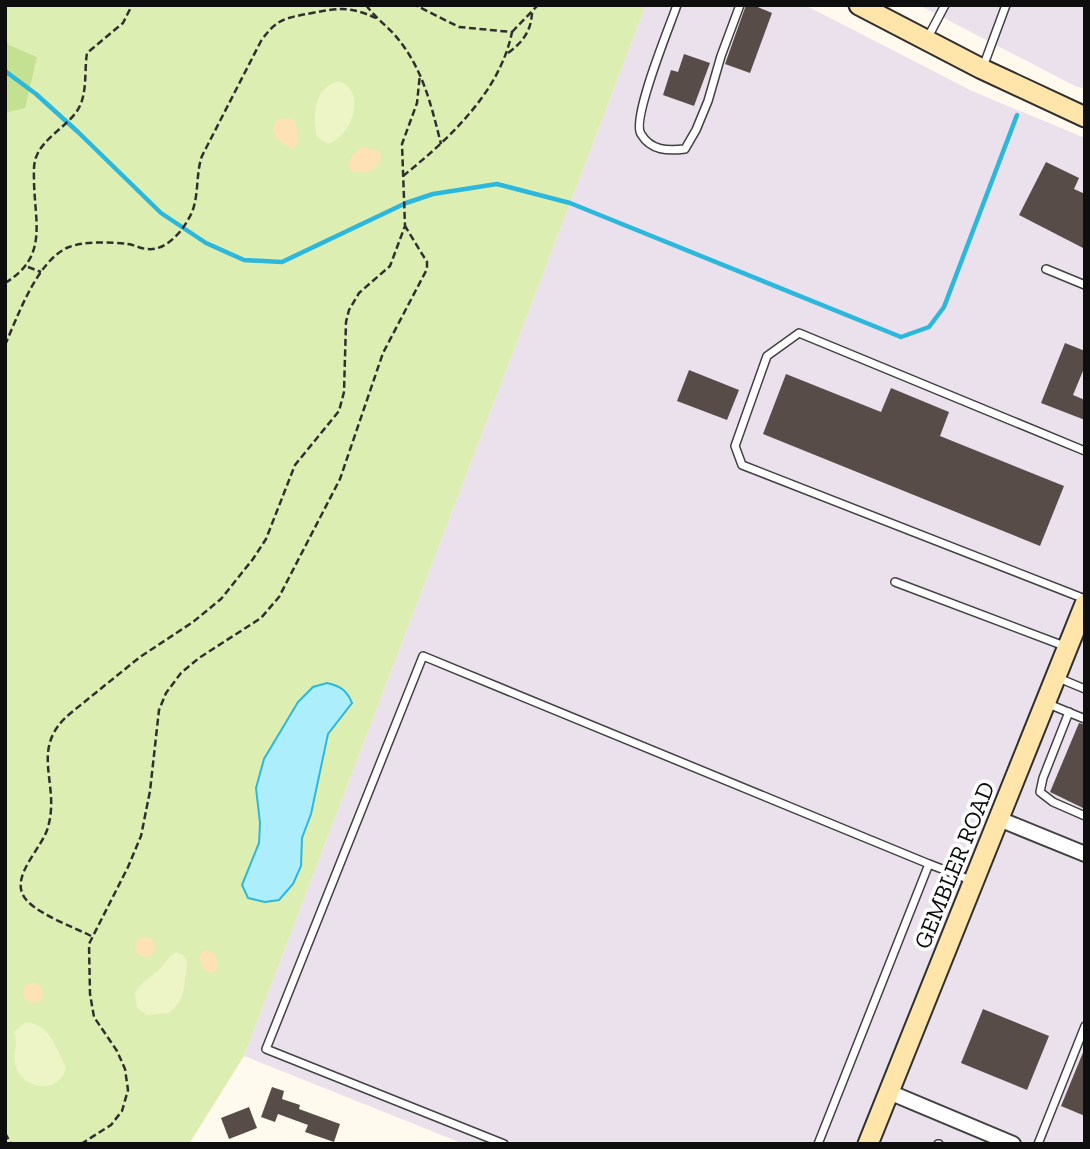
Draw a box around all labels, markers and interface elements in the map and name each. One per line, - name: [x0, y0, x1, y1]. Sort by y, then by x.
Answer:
- street label: GEMBLER ROAD: [907, 777, 1001, 953]

